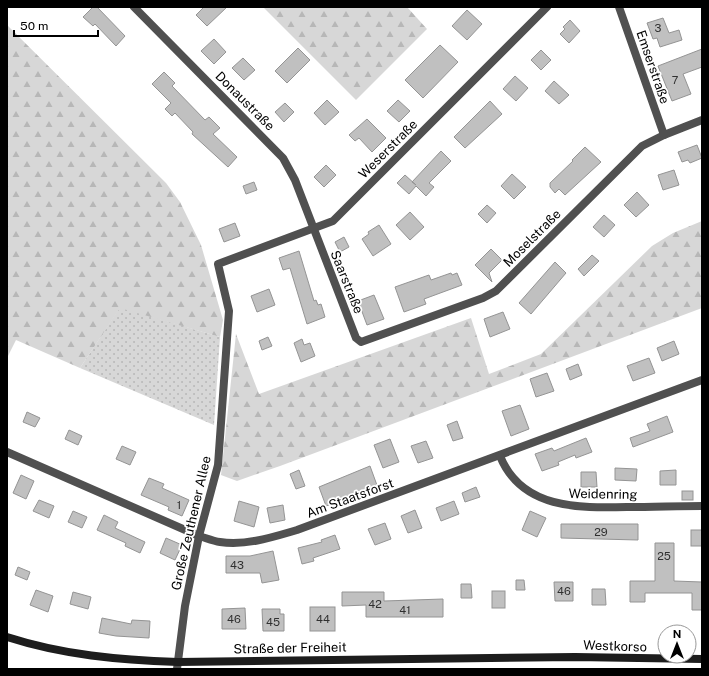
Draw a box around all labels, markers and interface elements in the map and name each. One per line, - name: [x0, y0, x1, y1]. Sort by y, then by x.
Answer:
- scale bar: [14, 12, 98, 38]
- text: 50 m: [20, 19, 48, 33]
- house number: 3: [655, 22, 662, 34]
- street label: Emserstraße: [633, 28, 673, 106]
- street label: Donaustraße: [212, 68, 278, 134]
- house number: 7: [672, 74, 679, 86]
- street label: Weserstraße: [356, 117, 420, 181]
- street label: Moselstraße: [500, 206, 564, 270]
- street label: Saarstraße: [328, 248, 366, 316]
- street label: Große Zeuthener Allee: [168, 454, 214, 592]
- street label: Am Staatsforst: [304, 475, 396, 521]
- street label: Weidenring: [568, 486, 638, 502]
- house number: 1: [177, 499, 181, 511]
- house number: 29: [594, 526, 608, 538]
- house number: 25: [657, 550, 671, 562]
- house number: 43: [230, 559, 244, 571]
- house number: 46: [557, 585, 571, 597]
- house number: 42: [368, 598, 382, 610]
- house number: 41: [399, 604, 411, 616]
- house number: 46: [227, 613, 241, 625]
- house number: 44: [316, 613, 330, 625]
- house number: 45: [266, 616, 280, 628]
- north arrow: [657, 624, 697, 664]
- text: N: [673, 628, 681, 640]
- street label: Westkorso: [583, 637, 647, 655]
- street label: Straße der Freiheit: [233, 640, 347, 656]

